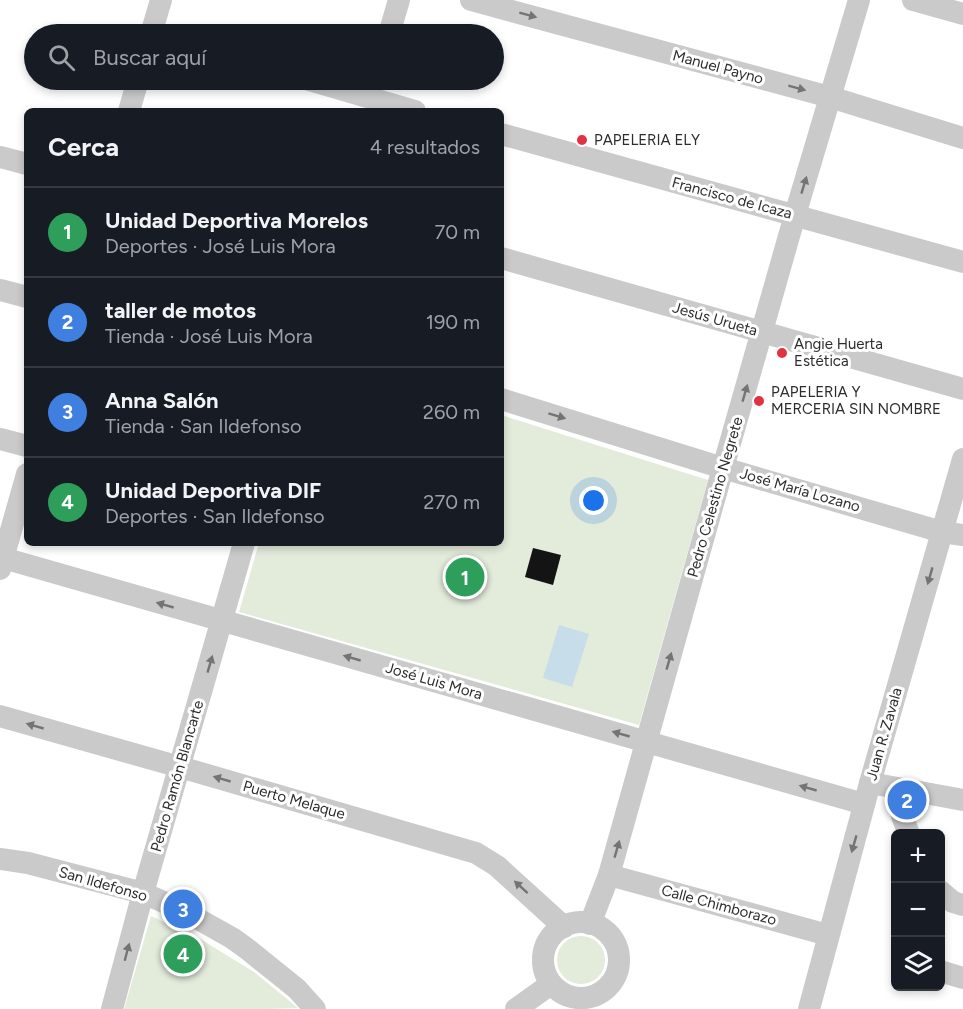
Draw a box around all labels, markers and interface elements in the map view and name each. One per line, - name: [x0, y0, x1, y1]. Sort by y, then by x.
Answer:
- one-way arrow: [519, 11, 537, 21]
- search box: [24, 24, 504, 90]
- icon: search: [45, 41, 78, 74]
- text: Buscar aquí: [93, 44, 206, 71]
- street label: Manuel Payno: [671, 46, 766, 88]
- one-way arrow: [788, 84, 806, 94]
- text: Cerca: [48, 131, 119, 163]
- place label: PAPELERIA ELY: [594, 131, 700, 149]
- marker: PAPELERIA ELY: [575, 133, 589, 147]
- text: 4 resultados: [370, 135, 480, 159]
- street label: Francisco de Icaza: [670, 173, 794, 223]
- one-way arrow: [800, 176, 809, 194]
- text: Unidad Deportiva Morelos: [105, 207, 368, 234]
- text: 1: [63, 220, 72, 244]
- text: 70 m: [434, 220, 480, 244]
- text: Deportes · José Luis Mora: [105, 234, 336, 258]
- text: taller de motos: [105, 297, 256, 324]
- street label: Jesús Urueta: [670, 298, 760, 340]
- text: 2: [62, 310, 73, 334]
- text: 190 m: [426, 310, 480, 334]
- text: Tienda · José Luis Mora: [105, 324, 313, 348]
- place label: Angie Huerta Estética: [794, 335, 883, 370]
- marker: Angie Huerta Estética: [775, 346, 789, 360]
- place label: PAPELERIA Y MERCERIA SIN NOMBRE: [771, 383, 941, 418]
- one-way arrow: [741, 384, 750, 402]
- text: Anna Salón: [105, 387, 218, 414]
- marker: PAPELERIA Y MERCERIA SIN NOMBRE: [752, 394, 766, 408]
- text: 3: [62, 400, 73, 424]
- text: 260 m: [423, 400, 480, 424]
- one-way arrow: [548, 412, 566, 421]
- text: Tienda · San Ildefonso: [105, 414, 302, 438]
- street label: Pedro Celestino Negrete: [683, 415, 747, 579]
- street label: José María Lozano: [738, 464, 862, 516]
- text: Unidad Deportiva DIF: [105, 477, 321, 504]
- your location: [579, 486, 608, 515]
- text: 4: [61, 490, 74, 514]
- text: 270 m: [423, 490, 480, 514]
- text: Deportes · San Ildefonso: [105, 504, 325, 528]
- pin: 1: [446, 554, 484, 600]
- one-way arrow: [925, 567, 934, 585]
- one-way arrow: [156, 599, 174, 609]
- one-way arrow: [665, 652, 674, 670]
- one-way arrow: [343, 653, 361, 662]
- one-way arrow: [206, 655, 215, 673]
- street label: José Luis Mora: [384, 659, 484, 703]
- street label: Juan R. Zavala: [862, 686, 906, 782]
- street label: Pedro Ramón Blancarte: [147, 698, 207, 854]
- one-way arrow: [26, 721, 44, 730]
- one-way arrow: [611, 729, 629, 738]
- one-way arrow: [213, 774, 231, 783]
- street label: Puerto Melaque: [241, 777, 347, 823]
- pin: 2: [888, 778, 926, 822]
- one-way arrow: [799, 782, 817, 792]
- map controls: [891, 829, 945, 991]
- button: +: [891, 829, 945, 883]
- one-way arrow: [849, 835, 858, 853]
- one-way arrow: [612, 840, 622, 858]
- street label: San Ildefonso: [57, 863, 150, 905]
- one-way arrow: [514, 881, 529, 894]
- street label: Calle Chimborazo: [659, 881, 779, 929]
- button: −: [891, 883, 945, 937]
- pin: 3: [164, 886, 202, 932]
- pin: 4: [164, 932, 202, 976]
- button: layers: [891, 937, 945, 991]
- one-way arrow: [123, 943, 133, 962]

